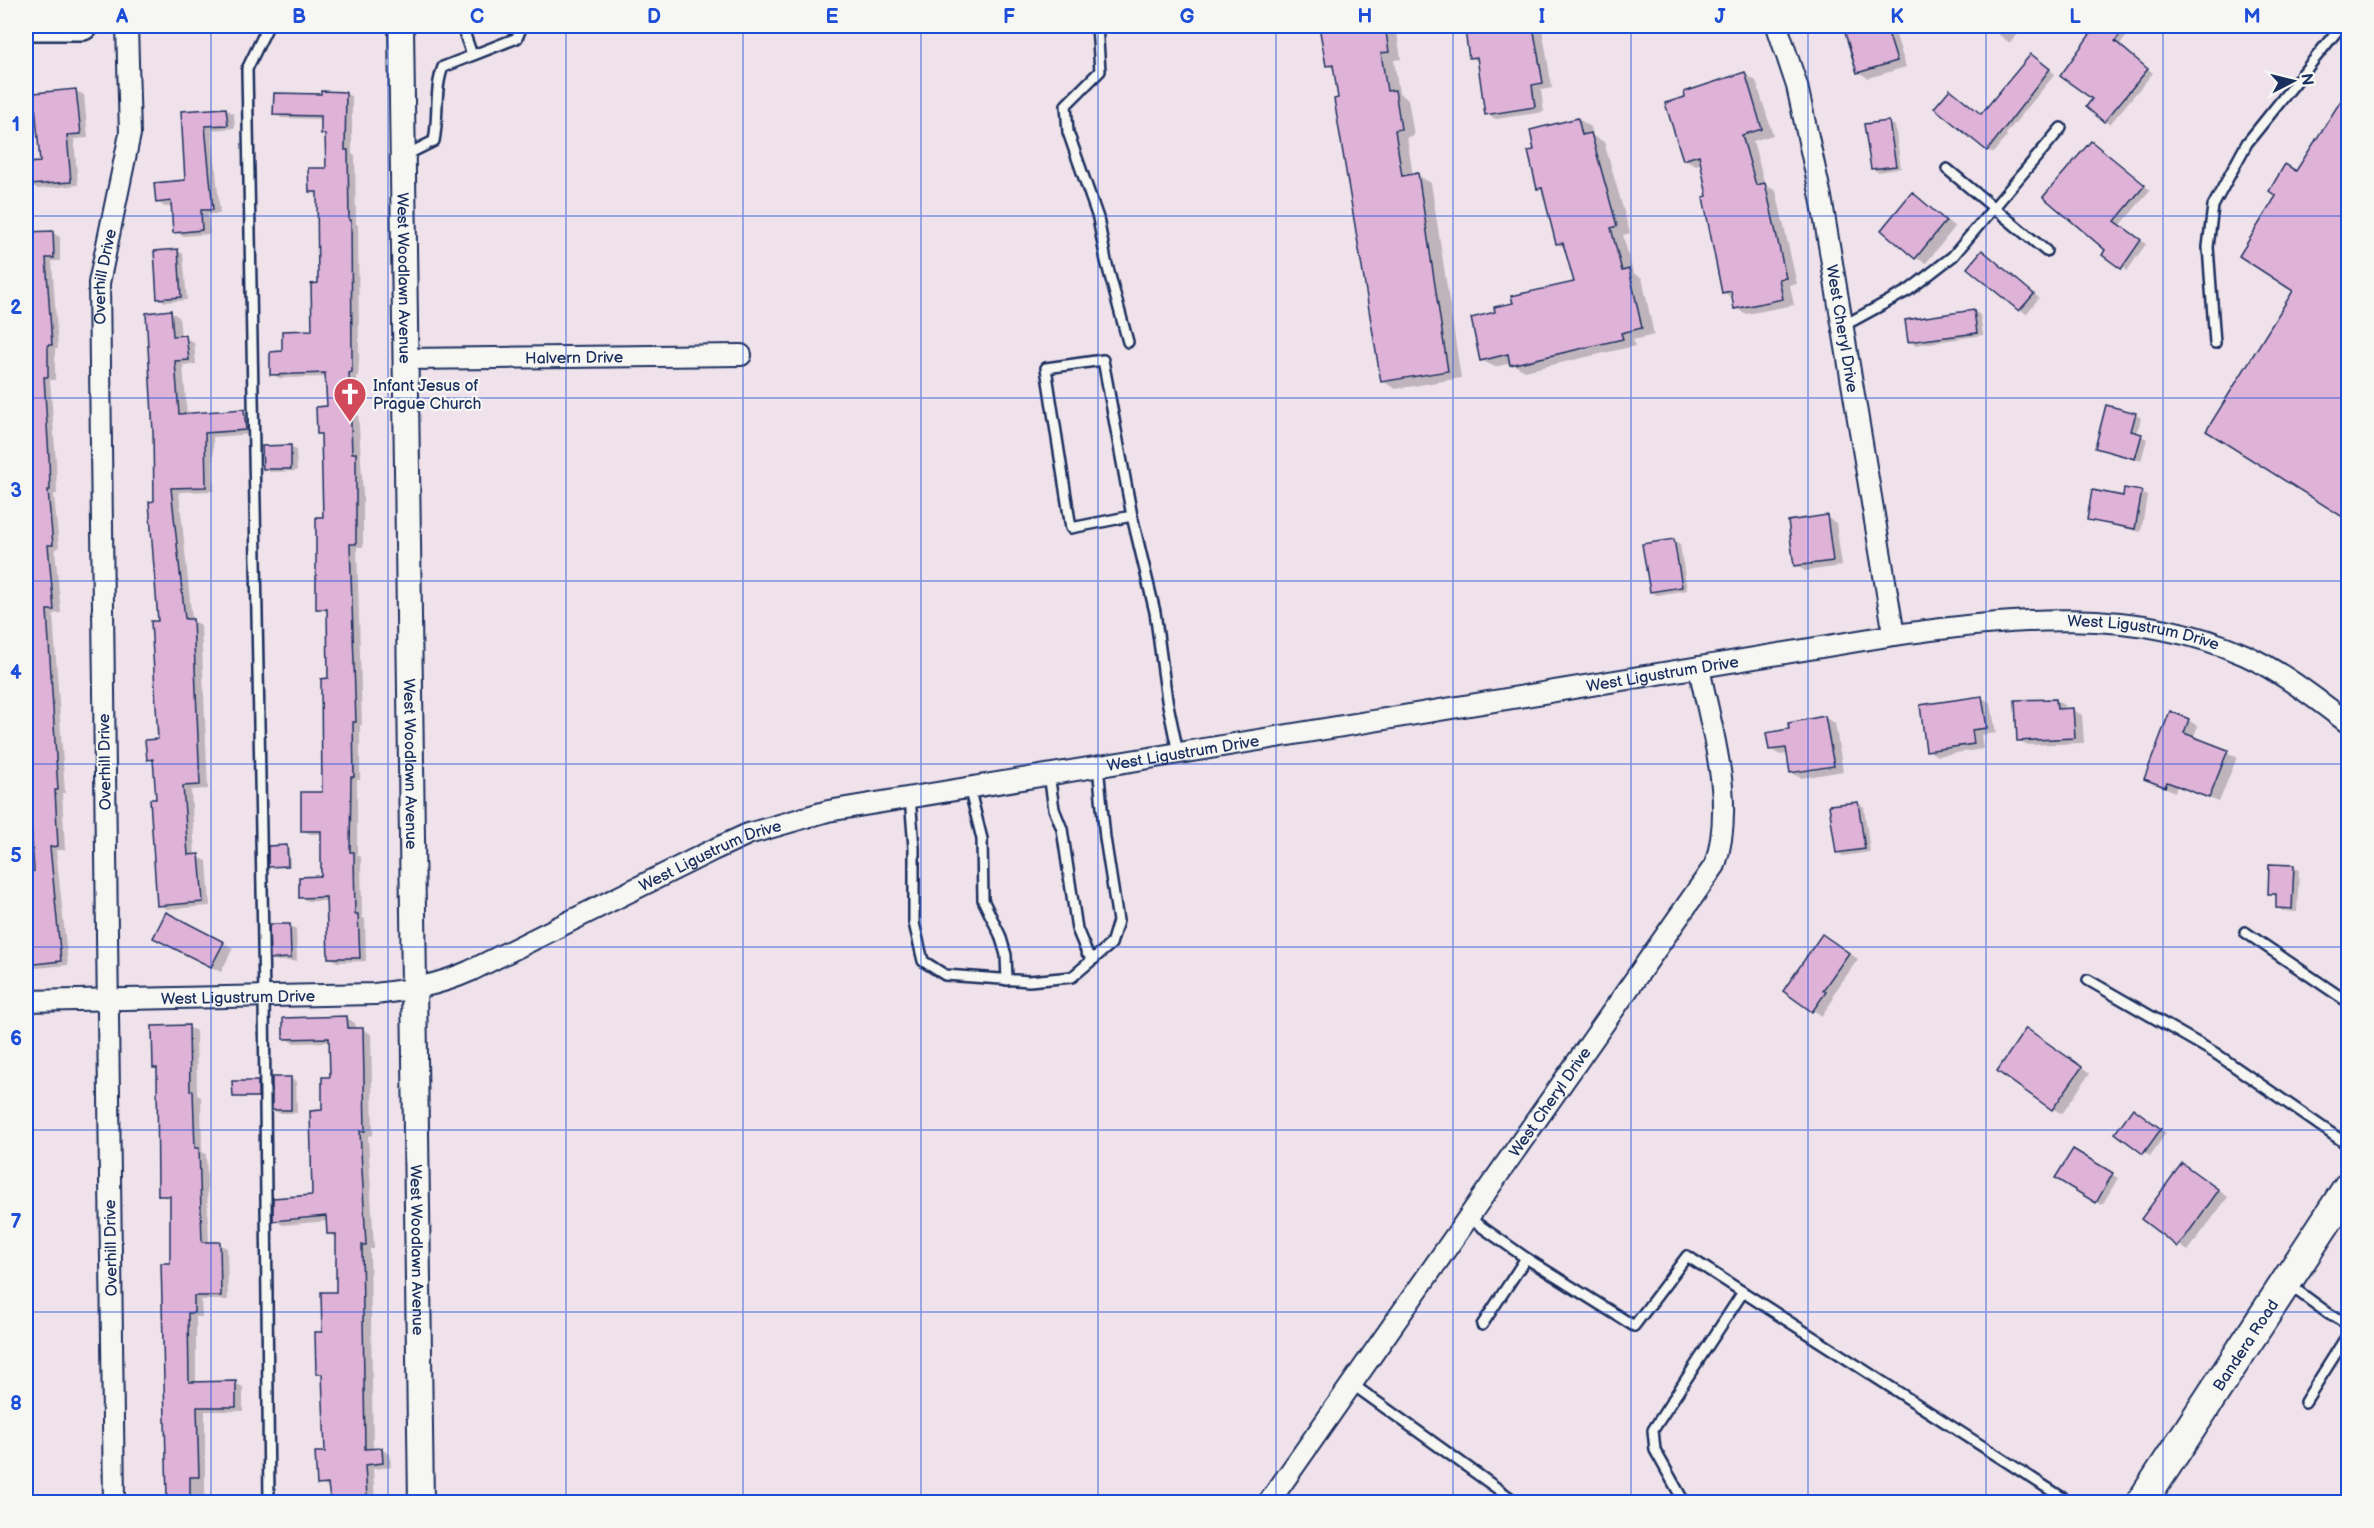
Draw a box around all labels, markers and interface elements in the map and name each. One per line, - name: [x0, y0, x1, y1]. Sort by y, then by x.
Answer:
- text: A: [115, 5, 129, 29]
- text: B: [292, 5, 306, 29]
- text: C: [470, 5, 484, 29]
- text: D: [647, 5, 661, 29]
- text: E: [826, 5, 839, 29]
- text: F: [1003, 5, 1015, 29]
- text: G: [1180, 5, 1195, 29]
- text: H: [1358, 5, 1372, 29]
- text: I: [1539, 5, 1545, 29]
- text: J: [1715, 5, 1727, 29]
- text: K: [1890, 5, 1904, 29]
- text: L: [2069, 5, 2081, 29]
- text: M: [2243, 5, 2261, 29]
- north arrow: [2263, 51, 2323, 111]
- text: N: [2296, 72, 2317, 86]
- text: 1: [12, 113, 20, 137]
- street label: West Woodlawn Avenue: [392, 192, 414, 364]
- street label: Overhill Drive: [91, 227, 121, 325]
- street label: West Cheryl Drive: [1821, 263, 1862, 395]
- text: 2: [10, 296, 22, 320]
- street label: Halvern Drive: [525, 348, 624, 369]
- church icon: Infant Jesus of Prague Church: [332, 376, 368, 423]
- place label: Infant Jesus of Prague Church: [373, 377, 482, 414]
- text: 3: [10, 479, 22, 503]
- street label: West Ligustrum Drive: [2067, 612, 2222, 655]
- street label: West Ligustrum Drive: [1585, 653, 1741, 697]
- text: 4: [10, 661, 22, 685]
- street label: West Woodlawn Avenue: [399, 678, 420, 850]
- street label: Overhill Drive: [95, 713, 116, 810]
- street label: West Ligustrum Drive: [1105, 732, 1261, 776]
- street label: West Ligustrum Drive: [636, 817, 784, 896]
- text: 5: [10, 844, 22, 868]
- street label: West Ligustrum Drive: [161, 987, 316, 1009]
- text: 6: [10, 1027, 22, 1051]
- street label: West Cheryl Drive: [1506, 1043, 1596, 1161]
- street label: West Woodlawn Avenue: [405, 1164, 427, 1336]
- street label: Overhill Drive: [101, 1199, 122, 1296]
- text: 7: [10, 1210, 22, 1234]
- street label: Bandera Road: [2210, 1296, 2283, 1395]
- text: 8: [10, 1392, 22, 1416]

